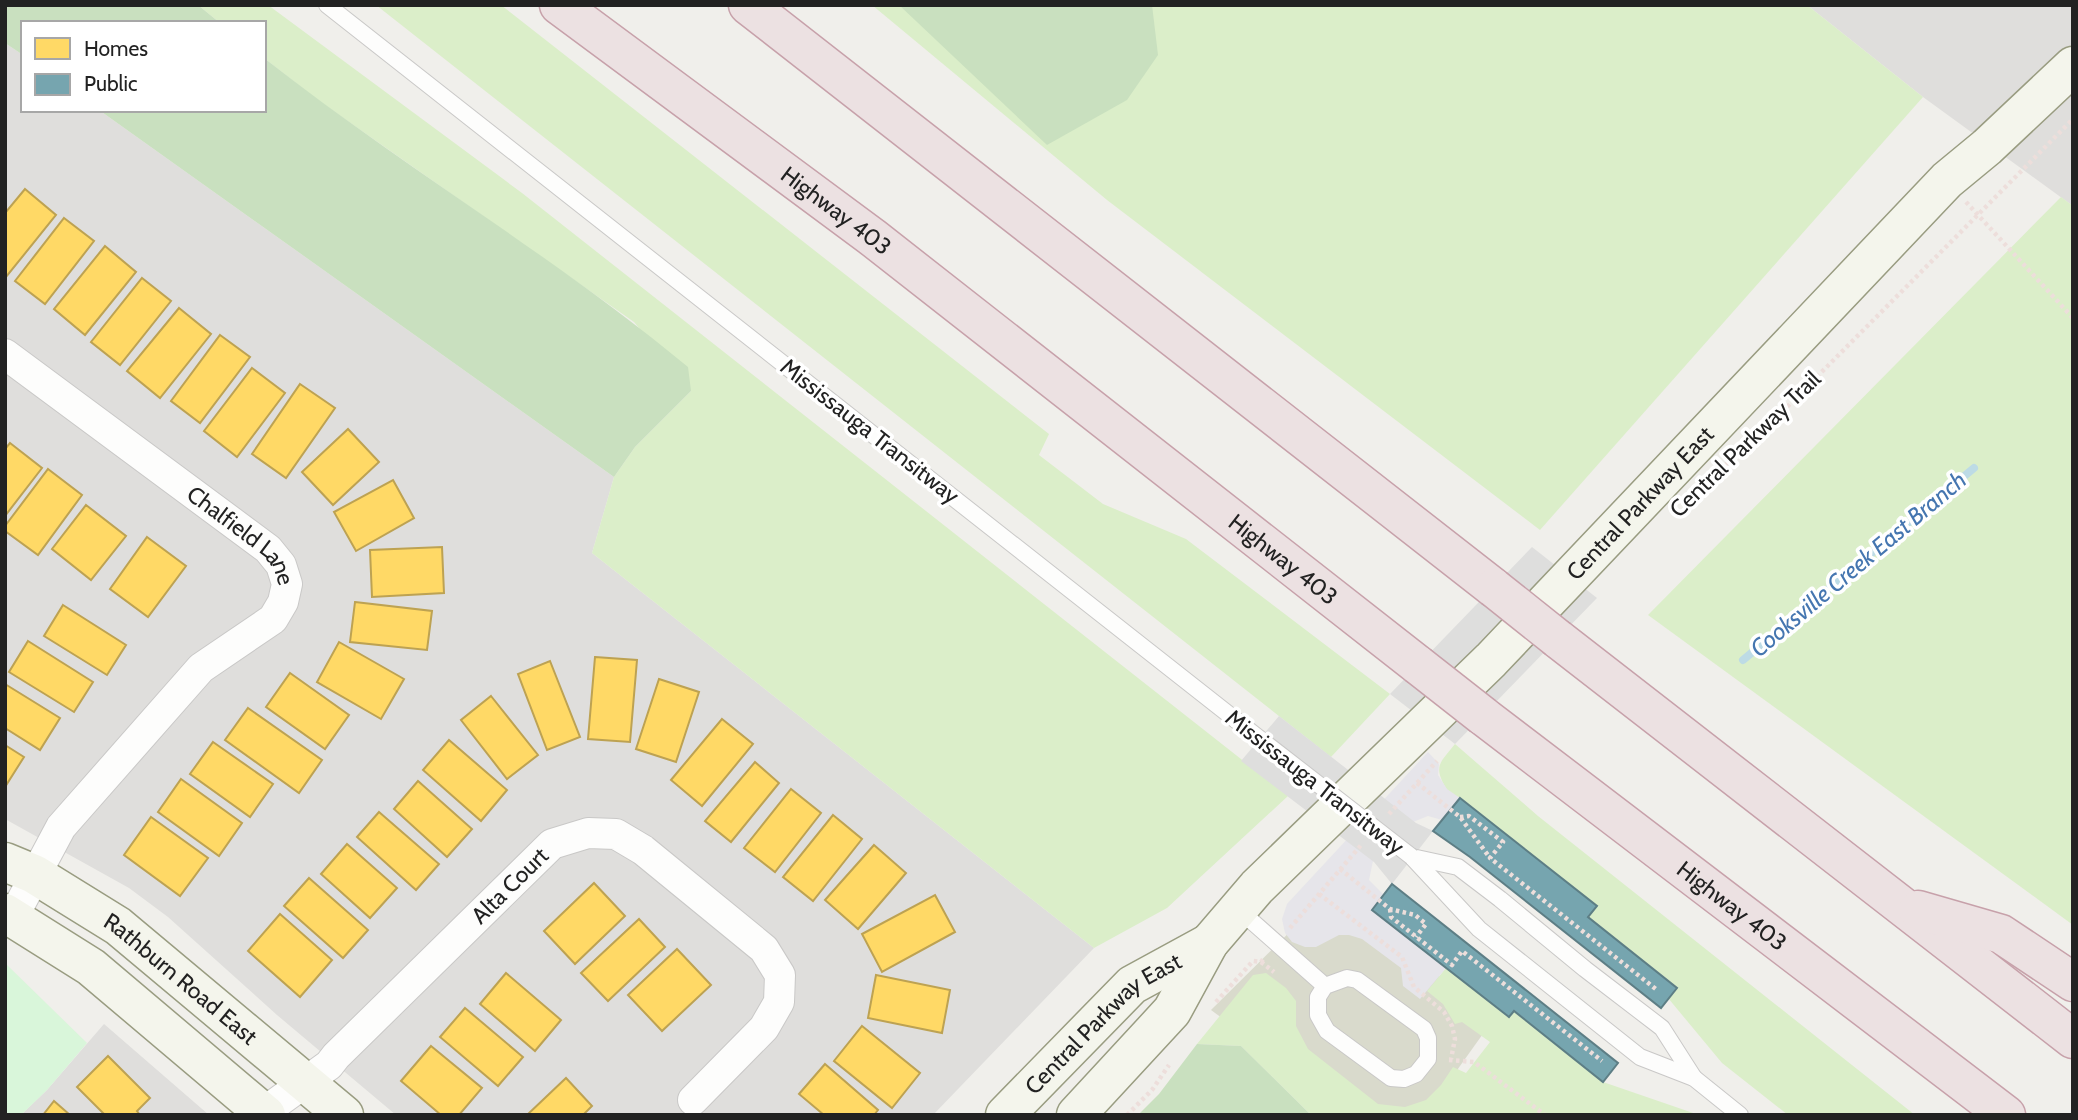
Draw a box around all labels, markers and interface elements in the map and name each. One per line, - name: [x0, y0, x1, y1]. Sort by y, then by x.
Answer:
- legend: [21, 21, 266, 112]
- text: Homes: [84, 36, 148, 61]
- text: Public: [84, 71, 138, 96]
- street label: Highway 403: [775, 160, 897, 261]
- street label: Mississauga Transitway: [775, 352, 965, 510]
- street label: Central Parkway Trail: [1664, 364, 1827, 523]
- street label: Central Parkway East: [1560, 420, 1720, 586]
- water label: Cooksville Creek East Branch: [1744, 465, 1972, 663]
- street label: Chalfield Lane: [181, 480, 300, 588]
- street label: Highway 403: [1223, 508, 1343, 611]
- street label: Mississauga Transitway: [1220, 703, 1410, 861]
- street label: Alta Court: [465, 841, 554, 929]
- street label: Highway 403: [1671, 855, 1792, 957]
- street label: Rathburn Road East: [99, 907, 263, 1051]
- street label: Central Parkway East: [1019, 947, 1186, 1100]

